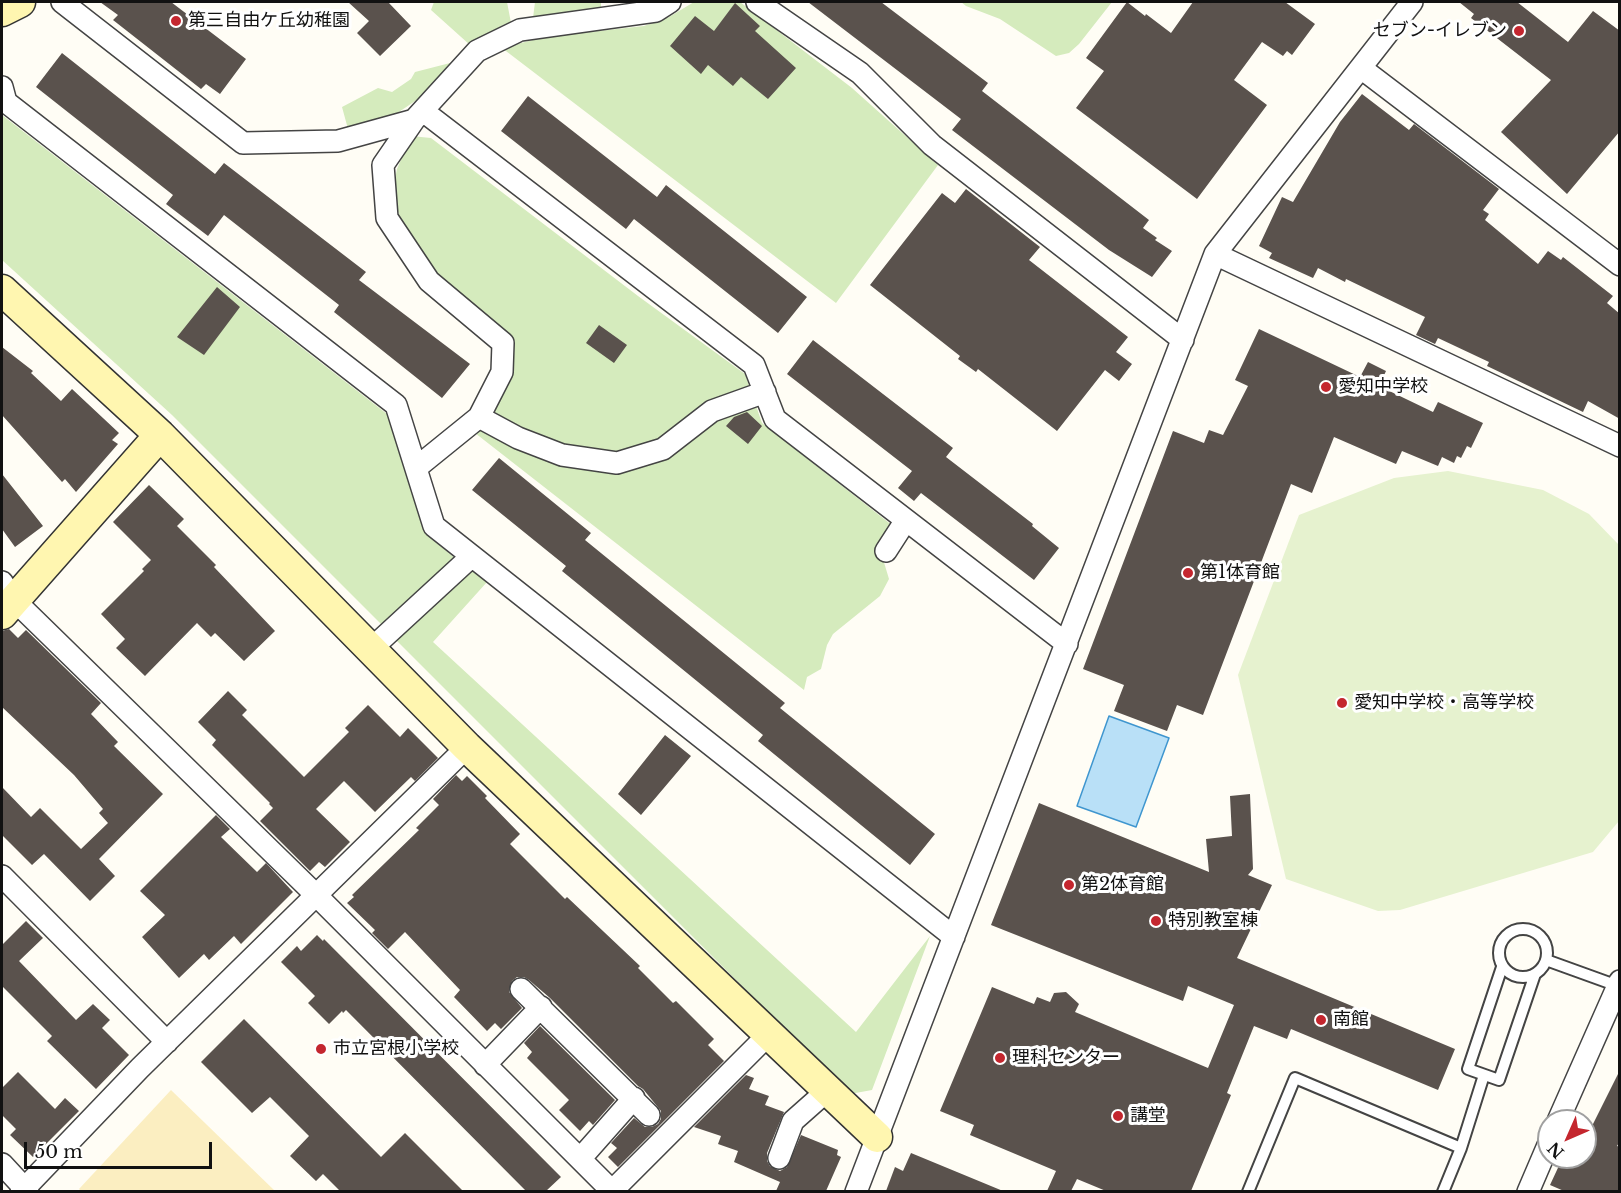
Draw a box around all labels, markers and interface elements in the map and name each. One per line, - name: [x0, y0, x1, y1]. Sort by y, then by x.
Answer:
- place label: 第三自由ケ丘幼稚園: [188, 10, 350, 32]
- marker: 第三自由ケ丘幼稚園: [169, 14, 183, 28]
- place label: セブン-イレブン: [1373, 20, 1507, 42]
- marker: セブン-イレブン: [1512, 24, 1526, 38]
- place label: 愛知中学校: [1338, 376, 1428, 398]
- marker: 愛知中学校: [1319, 380, 1333, 394]
- place label: 第1体育館: [1200, 562, 1280, 584]
- marker: 第1体育館: [1181, 566, 1195, 580]
- place label: 愛知中学校・高等学校: [1354, 692, 1534, 714]
- marker: 愛知中学校・高等学校: [1335, 696, 1349, 710]
- place label: 第2体育館: [1081, 874, 1164, 896]
- marker: 第2体育館: [1062, 878, 1076, 892]
- place label: 特別教室棟: [1168, 910, 1258, 932]
- marker: 特別教室棟: [1149, 914, 1163, 928]
- place label: 南館: [1333, 1009, 1369, 1031]
- marker: 南館: [1314, 1013, 1328, 1027]
- place label: 市立宮根小学校: [333, 1038, 459, 1060]
- marker: 市立宮根小学校: [314, 1042, 328, 1056]
- place label: 理科センター: [1012, 1047, 1120, 1069]
- marker: 理科センター: [993, 1051, 1007, 1065]
- place label: 講堂: [1130, 1105, 1166, 1127]
- marker: 講堂: [1111, 1109, 1125, 1123]
- north arrow: [1537, 1109, 1597, 1169]
- scale bar: [27, 1130, 214, 1168]
- text: N: [1543, 1138, 1568, 1163]
- text: 50 m: [35, 1141, 83, 1163]

